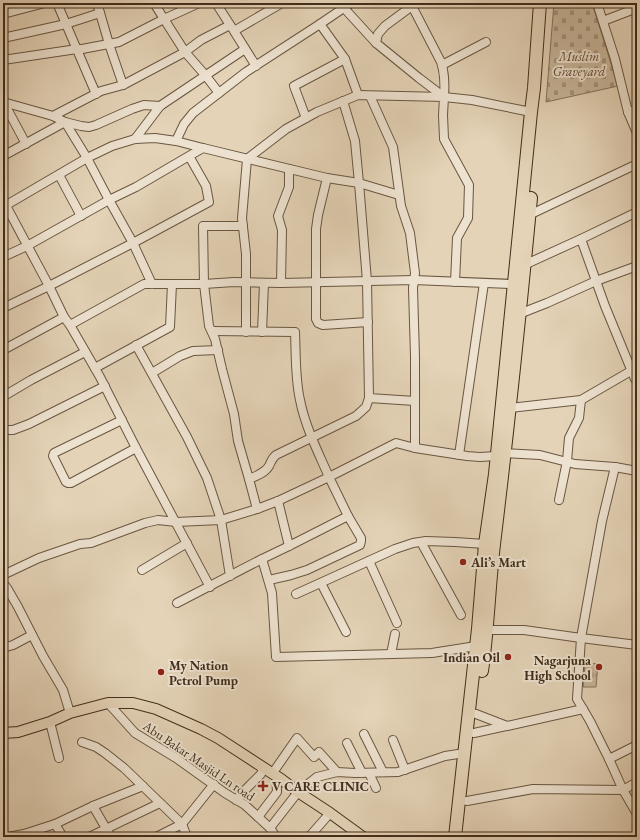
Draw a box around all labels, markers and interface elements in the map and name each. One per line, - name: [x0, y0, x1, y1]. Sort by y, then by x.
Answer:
- park label: Muslim Graveyard: [553, 48, 606, 80]
- place label: Ali’s Mart: [470, 554, 526, 571]
- marker: Ali’s Mart: [458, 557, 468, 567]
- place label: Indian Oil: [443, 649, 500, 666]
- marker: Indian Oil: [503, 652, 513, 662]
- place label: Nagarjuna High School: [524, 652, 591, 684]
- place label: My Nation Petrol Pump: [169, 657, 238, 689]
- marker: Nagarjuna High School: [594, 662, 604, 672]
- marker: My Nation Petrol Pump: [156, 667, 166, 677]
- street label: Abu Bakar Masjid Ln road: [139, 717, 259, 805]
- place label: V CARE CLINIC: [272, 778, 369, 795]
- marker: V CARE CLINIC: [257, 780, 269, 792]

